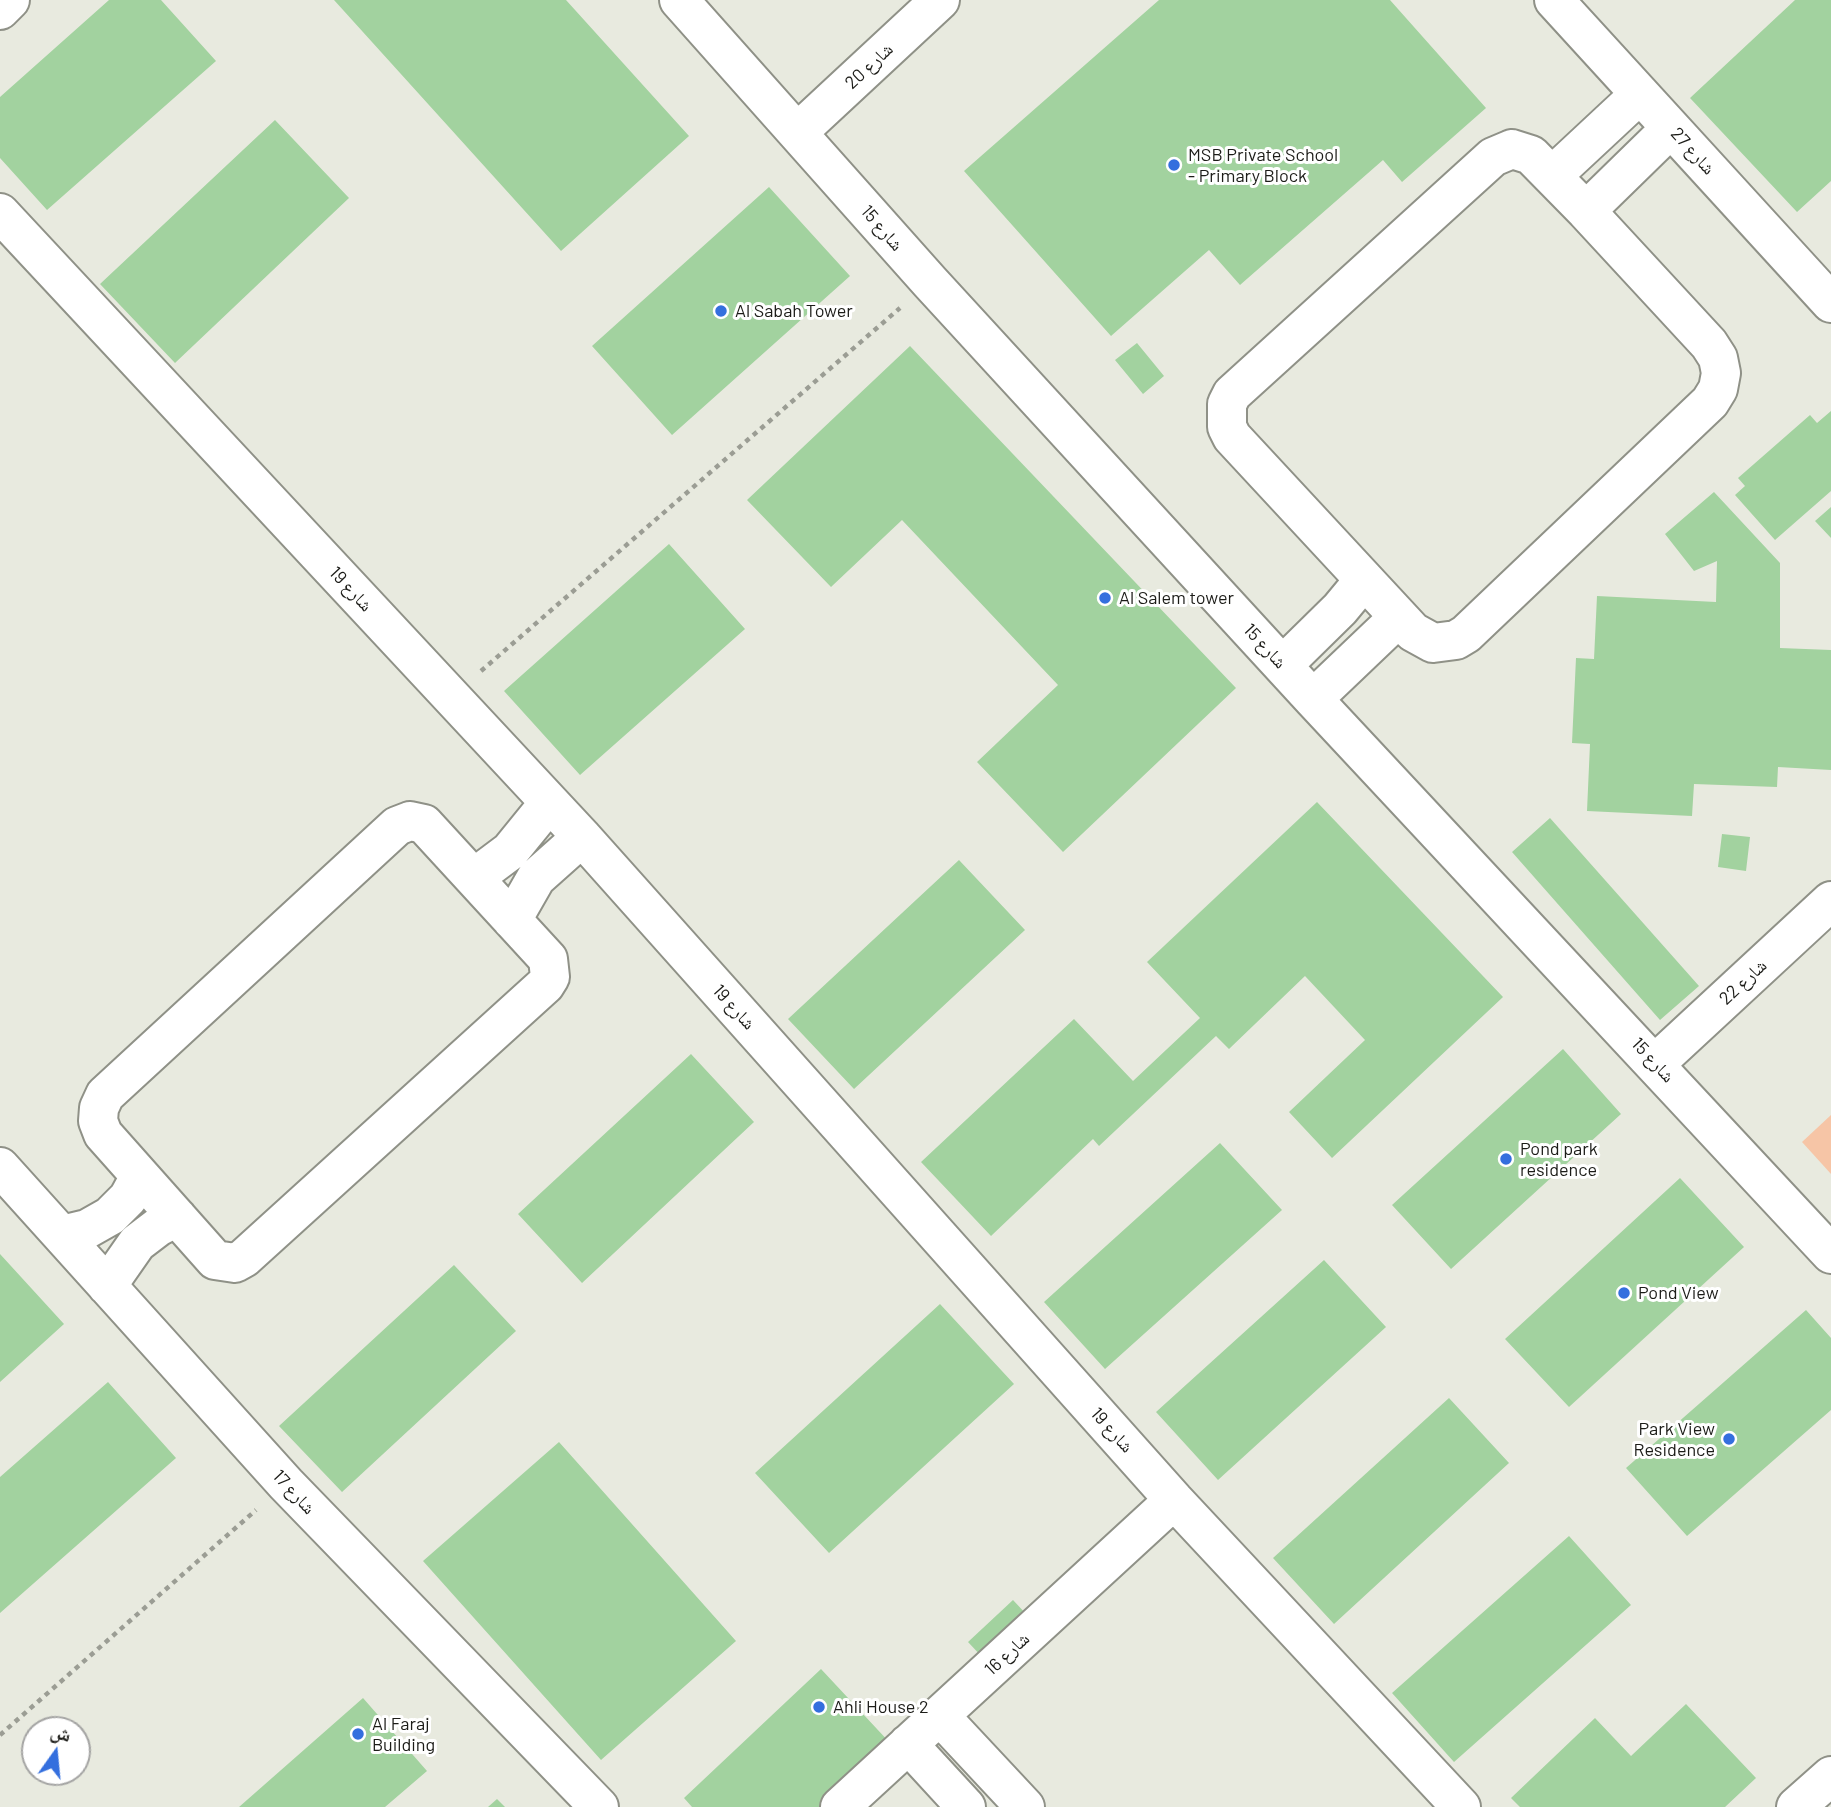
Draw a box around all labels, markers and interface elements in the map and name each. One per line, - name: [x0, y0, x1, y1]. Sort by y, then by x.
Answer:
- street label: شارع 20: [841, 38, 897, 94]
- street label: شارع 27: [1666, 123, 1720, 179]
- place label: MSB Private School - Primary Block: [1188, 144, 1338, 186]
- marker: MSB Private School - Primary Block: [1166, 157, 1182, 173]
- street label: شارع 15: [856, 201, 908, 255]
- place label: Al Sabah Tower: [735, 300, 853, 322]
- marker: Al Sabah Tower: [713, 303, 729, 319]
- street label: شارع 19: [325, 562, 377, 616]
- place label: Al Salem tower: [1119, 587, 1234, 609]
- marker: Al Salem tower: [1097, 590, 1113, 606]
- street label: شارع 15: [1239, 619, 1291, 673]
- street label: شارع 22: [1715, 955, 1771, 1009]
- street label: شارع 19: [708, 980, 760, 1034]
- street label: شارع 15: [1627, 1033, 1679, 1087]
- place label: Pond park residence: [1520, 1138, 1598, 1180]
- marker: Pond park residence: [1498, 1151, 1514, 1167]
- place label: Pond View: [1638, 1282, 1719, 1304]
- marker: Pond View: [1616, 1285, 1632, 1301]
- street label: شارع 19: [1086, 1403, 1138, 1457]
- place label: Park View Residence: [1633, 1418, 1715, 1460]
- marker: Park View Residence: [1721, 1431, 1737, 1447]
- street label: شارع 17: [268, 1465, 320, 1519]
- street label: شارع 16: [980, 1628, 1034, 1680]
- place label: Ahli House 2: [833, 1696, 929, 1718]
- marker: Ahli House 2: [811, 1699, 827, 1715]
- place label: Al Faraj Building: [372, 1713, 435, 1756]
- north arrow: [21, 1716, 91, 1786]
- text: ش: [48, 1718, 74, 1746]
- marker: Al Faraj Building: [350, 1726, 366, 1742]

